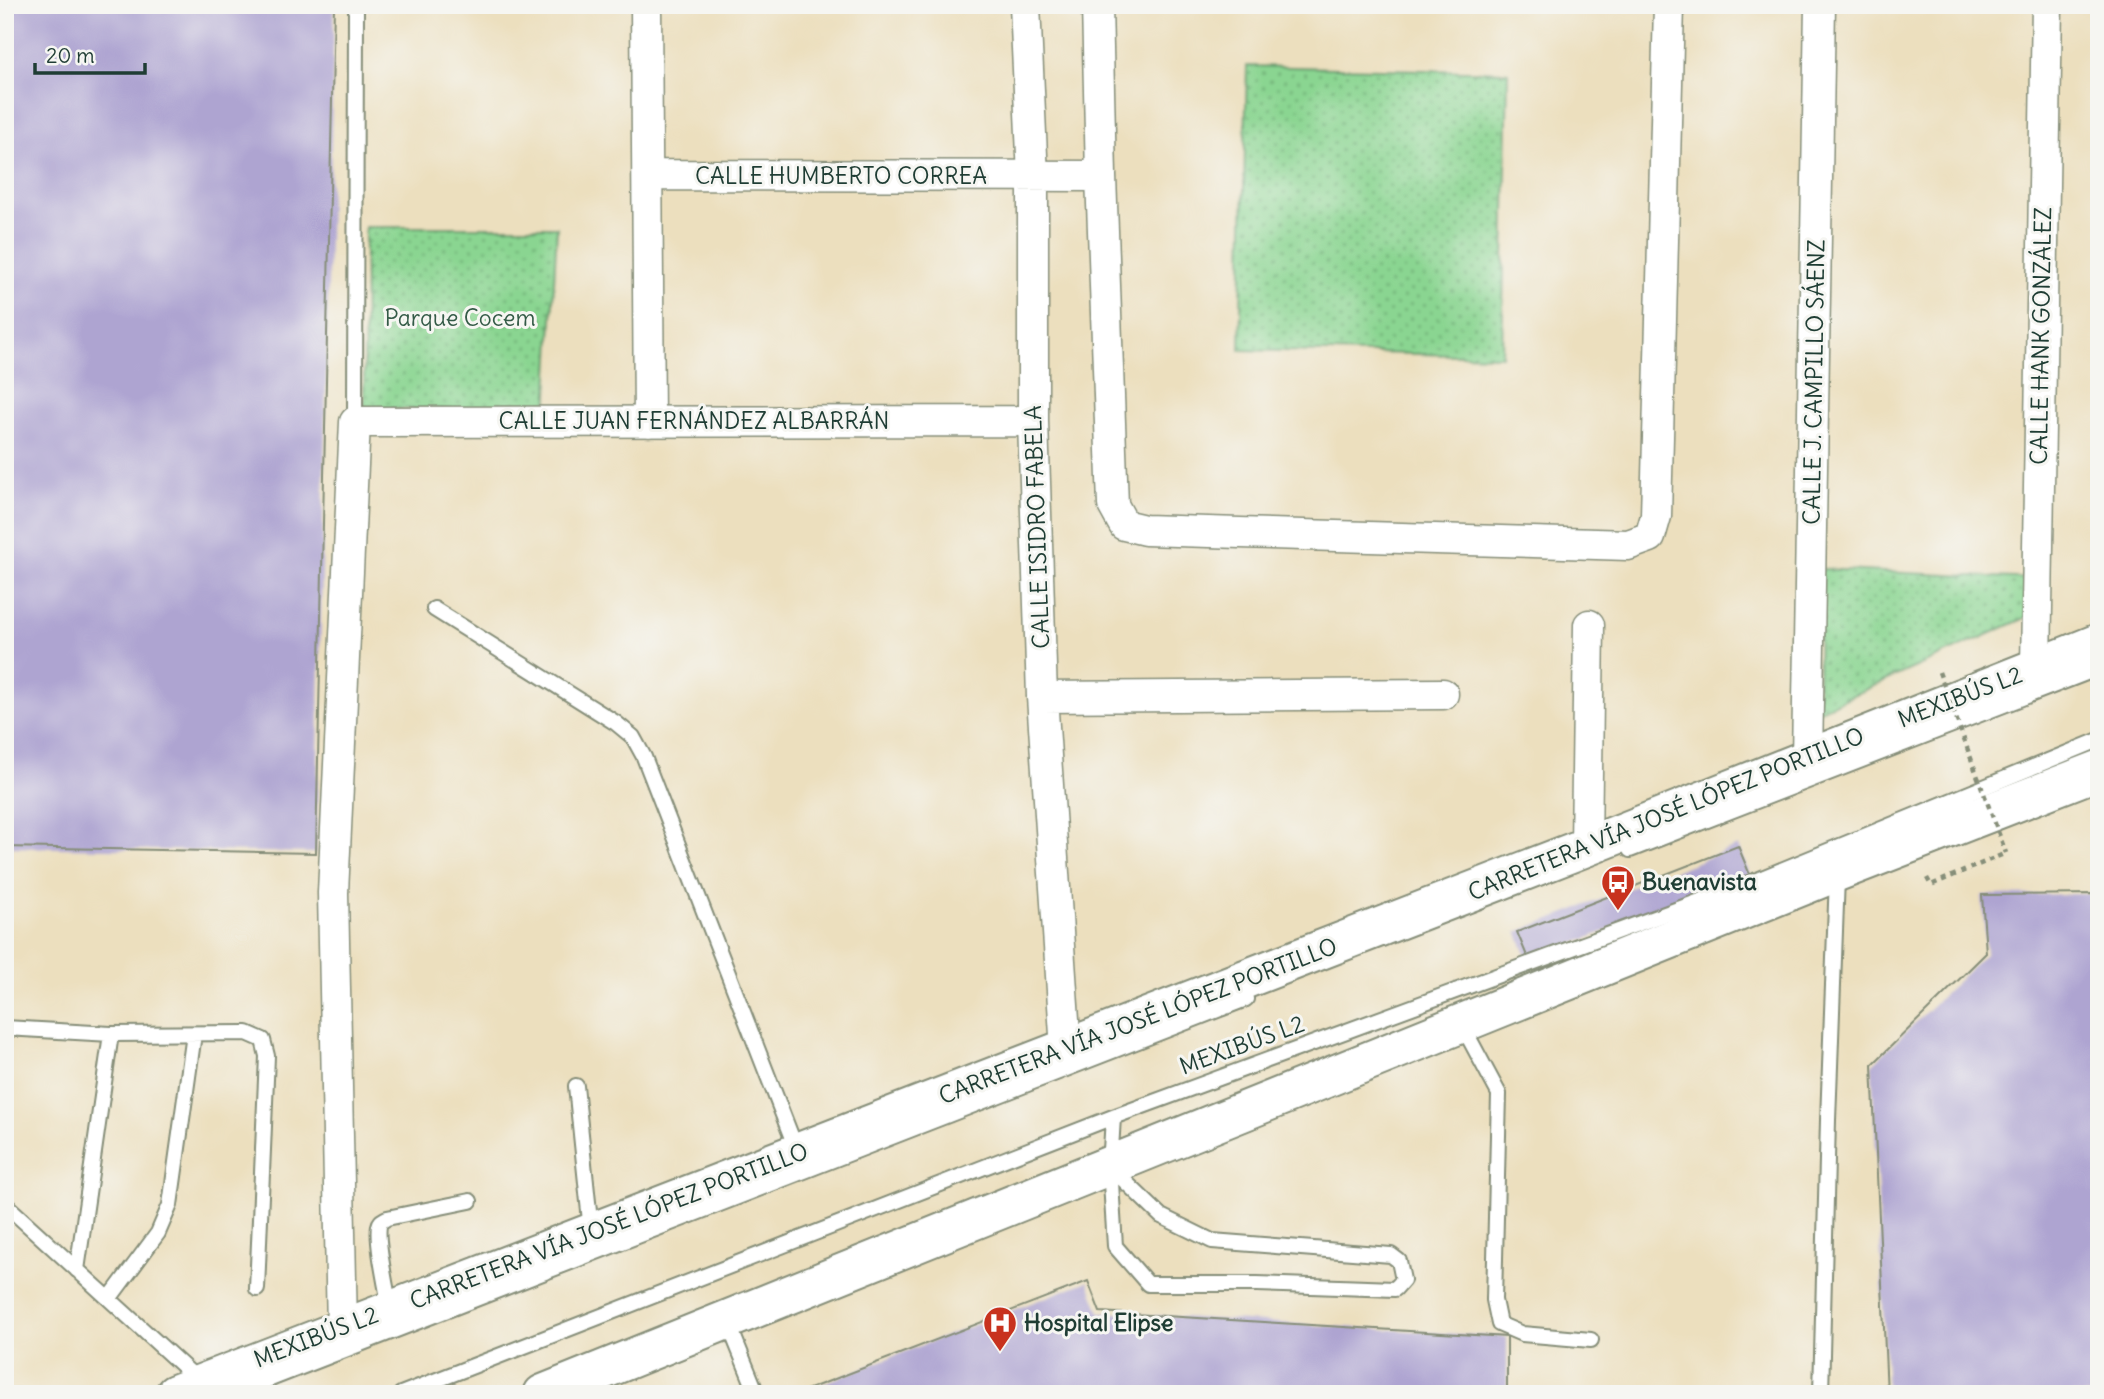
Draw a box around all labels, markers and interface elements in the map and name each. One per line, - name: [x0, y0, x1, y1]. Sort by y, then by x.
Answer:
- scale bar: [35, 32, 145, 76]
- text: 20 m: [46, 42, 95, 69]
- street label: CALLE HUMBERTO CORREA: [695, 161, 987, 190]
- street label: CALLE HANK GONZÁLEZ: [2024, 207, 2057, 465]
- street label: CALLE J. CAMPILLO SÁENZ: [1797, 239, 1830, 525]
- park label: Parque Cocem: [384, 303, 536, 332]
- street label: CALLE ISIDRO FABELA: [1018, 405, 1055, 649]
- street label: CALLE JUAN FERNÁNDEZ ALBARRÁN: [499, 406, 889, 435]
- street label: MEXIBÚS L2: [1894, 660, 2026, 734]
- street label: CARRETERA VÍA JOSÉ LÓPEZ PORTILLO: [1464, 721, 1868, 906]
- bus stop icon: Buenavista: [1599, 863, 1637, 912]
- place label: Buenavista: [1642, 867, 1757, 896]
- street label: CARRETERA VÍA JOSÉ LÓPEZ PORTILLO: [935, 931, 1341, 1110]
- street label: MEXIBÚS L2: [1175, 1009, 1308, 1081]
- street label: CARRETERA VÍA JOSÉ LÓPEZ PORTILLO: [406, 1136, 812, 1315]
- street label: MEXIBÚS L2: [250, 1300, 382, 1374]
- hospital icon: Hospital Elipse: [981, 1304, 1019, 1353]
- place label: Hospital Elipse: [1024, 1308, 1173, 1337]

